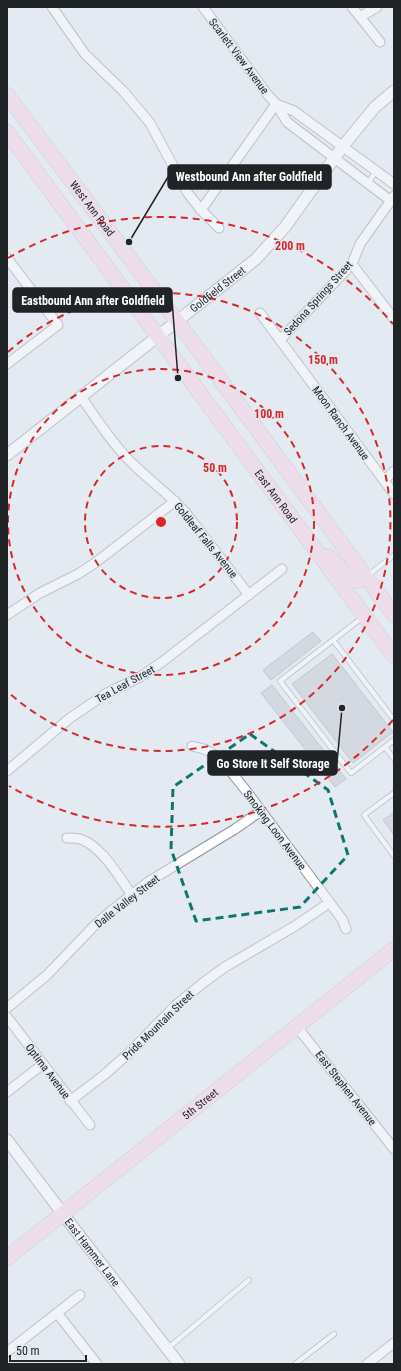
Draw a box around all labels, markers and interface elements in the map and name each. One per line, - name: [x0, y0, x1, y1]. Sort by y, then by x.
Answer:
- street label: Scarlett View Avenue: [206, 16, 271, 97]
- callout: Westbound Ann after Goldfield: [168, 165, 331, 189]
- text: Westbound Ann after Goldfield: [176, 170, 322, 184]
- street label: West Ann Road: [67, 179, 117, 239]
- text: 200 m: [275, 239, 305, 253]
- street label: Sedona Springs Street: [281, 258, 355, 338]
- street label: Goldfield Street: [188, 264, 248, 315]
- callout: Eastbound Ann after Goldfield: [13, 288, 172, 312]
- text: Eastbound Ann after Goldfield: [21, 294, 165, 308]
- text: 150 m: [308, 353, 338, 367]
- street label: Moon Ranch Avenue: [309, 384, 372, 463]
- text: 100 m: [254, 407, 284, 421]
- text: 50 m: [203, 461, 227, 475]
- street label: East Ann Road: [252, 467, 300, 526]
- street label: Goldleaf Falls Avenue: [171, 500, 240, 581]
- centre of rings: [154, 515, 168, 529]
- street label: Tea Leaf Street: [93, 663, 157, 706]
- callout: Go Store It Self Storage: [208, 751, 337, 775]
- text: Go Store It Self Storage: [217, 757, 330, 771]
- street label: Smoking Loon Avenue: [241, 788, 309, 873]
- street label: Dalle Valley Street: [92, 872, 162, 931]
- street label: Pride Mountain Street: [120, 988, 197, 1063]
- street label: Optima Avenue: [23, 1041, 73, 1101]
- street label: East Stephen Avenue: [312, 1048, 379, 1128]
- street label: 5th Street: [180, 1086, 221, 1123]
- street label: East Hammer Lane: [62, 1216, 122, 1289]
- scale bar: [10, 1337, 86, 1363]
- text: 50 m: [16, 1344, 40, 1358]

